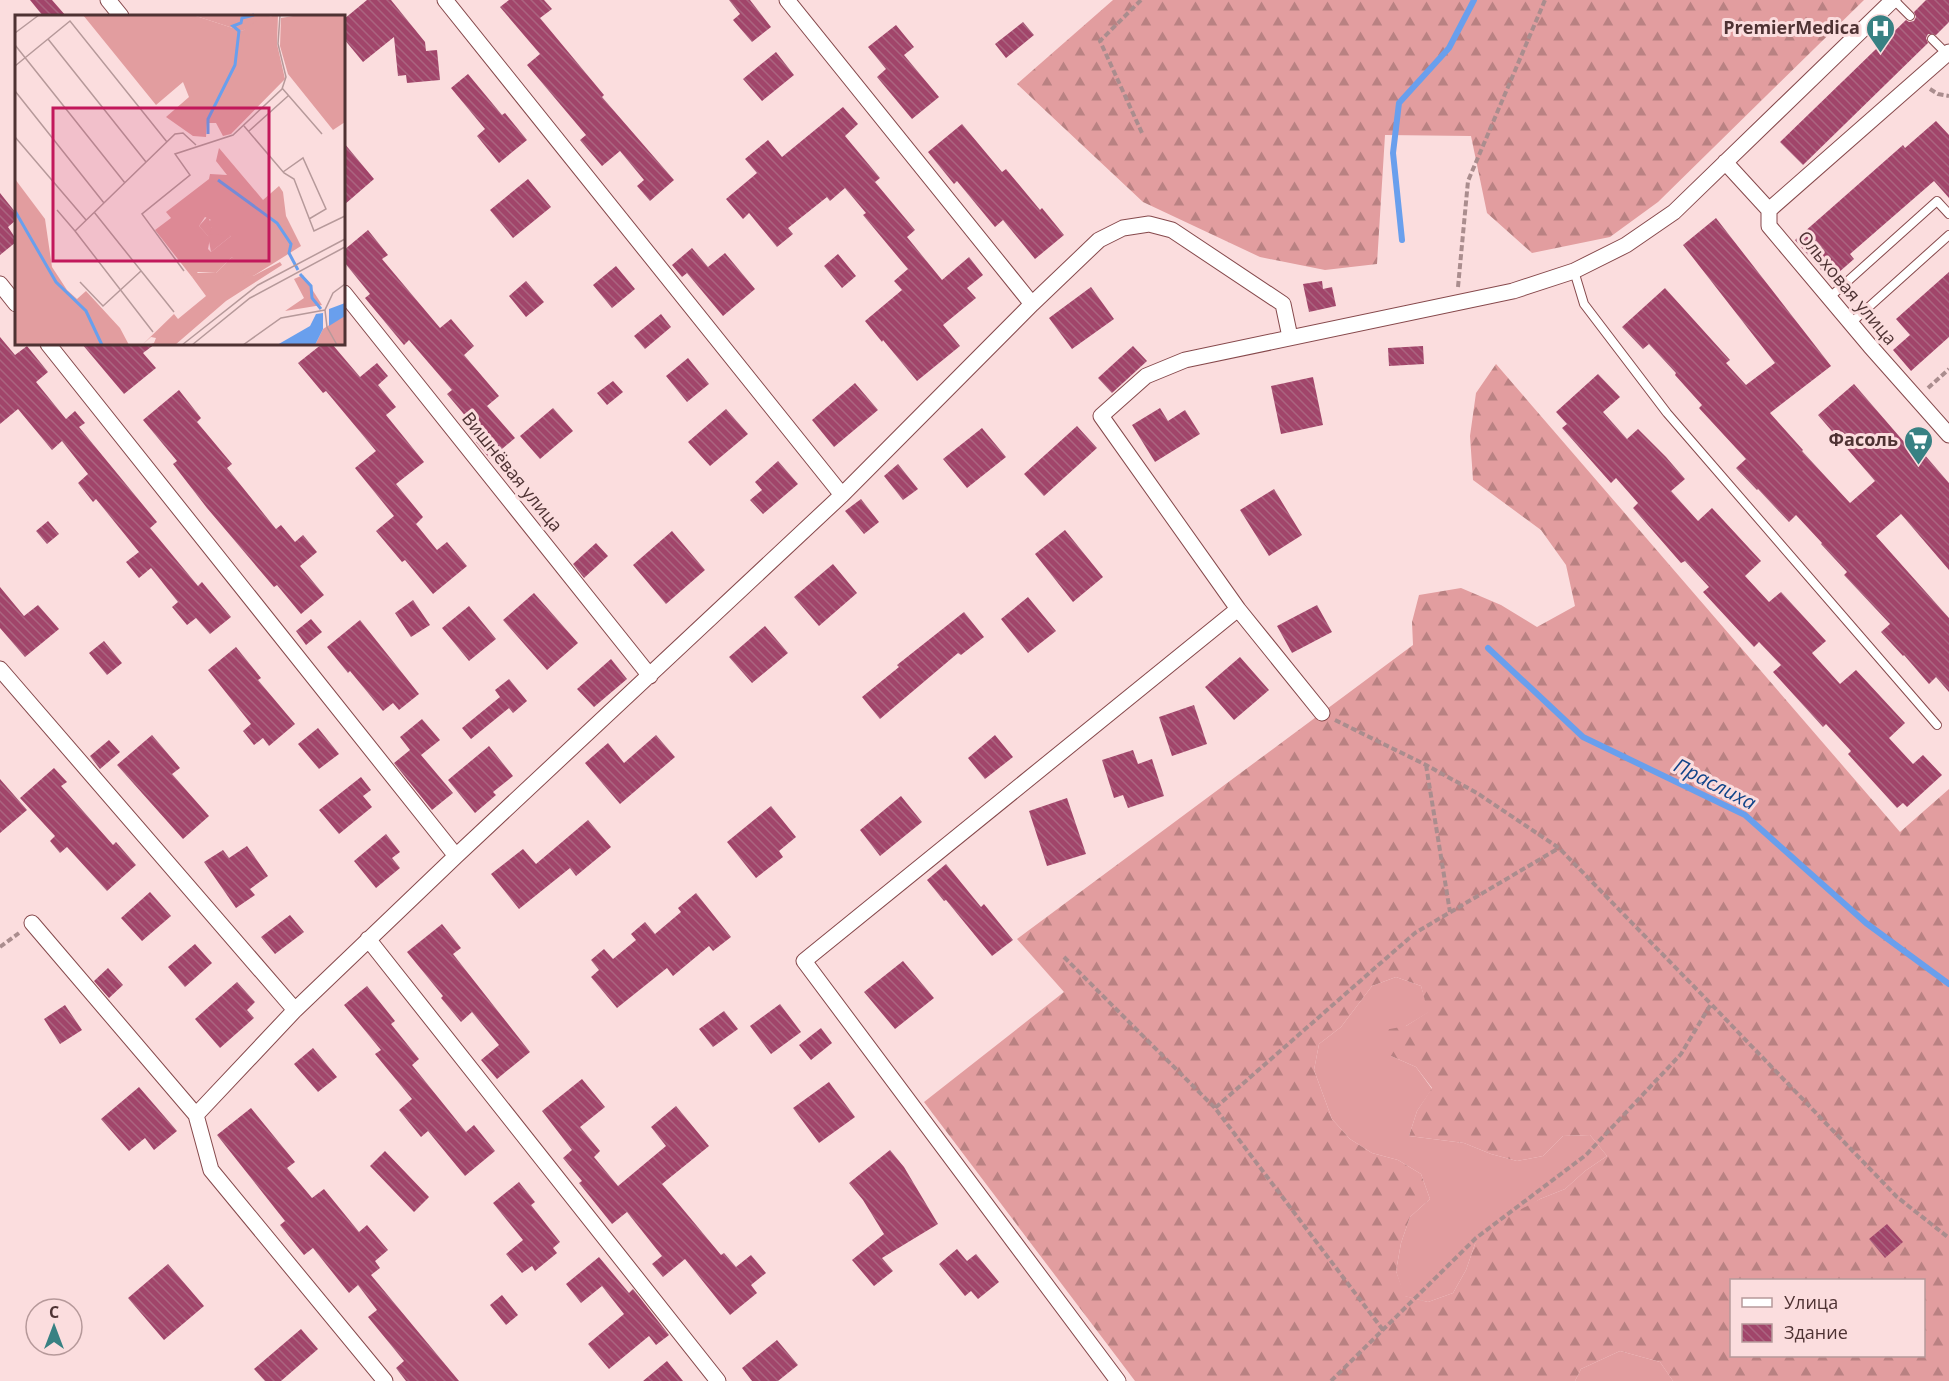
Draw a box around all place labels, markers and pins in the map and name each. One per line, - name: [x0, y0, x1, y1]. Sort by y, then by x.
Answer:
- hospital icon: PremierMedica: [1865, 12, 1897, 54]
- place label: PremierMedica: [1723, 15, 1860, 39]
- supermarket icon: Фасоль: [1903, 424, 1935, 466]
- place label: Фасоль: [1829, 427, 1898, 451]

